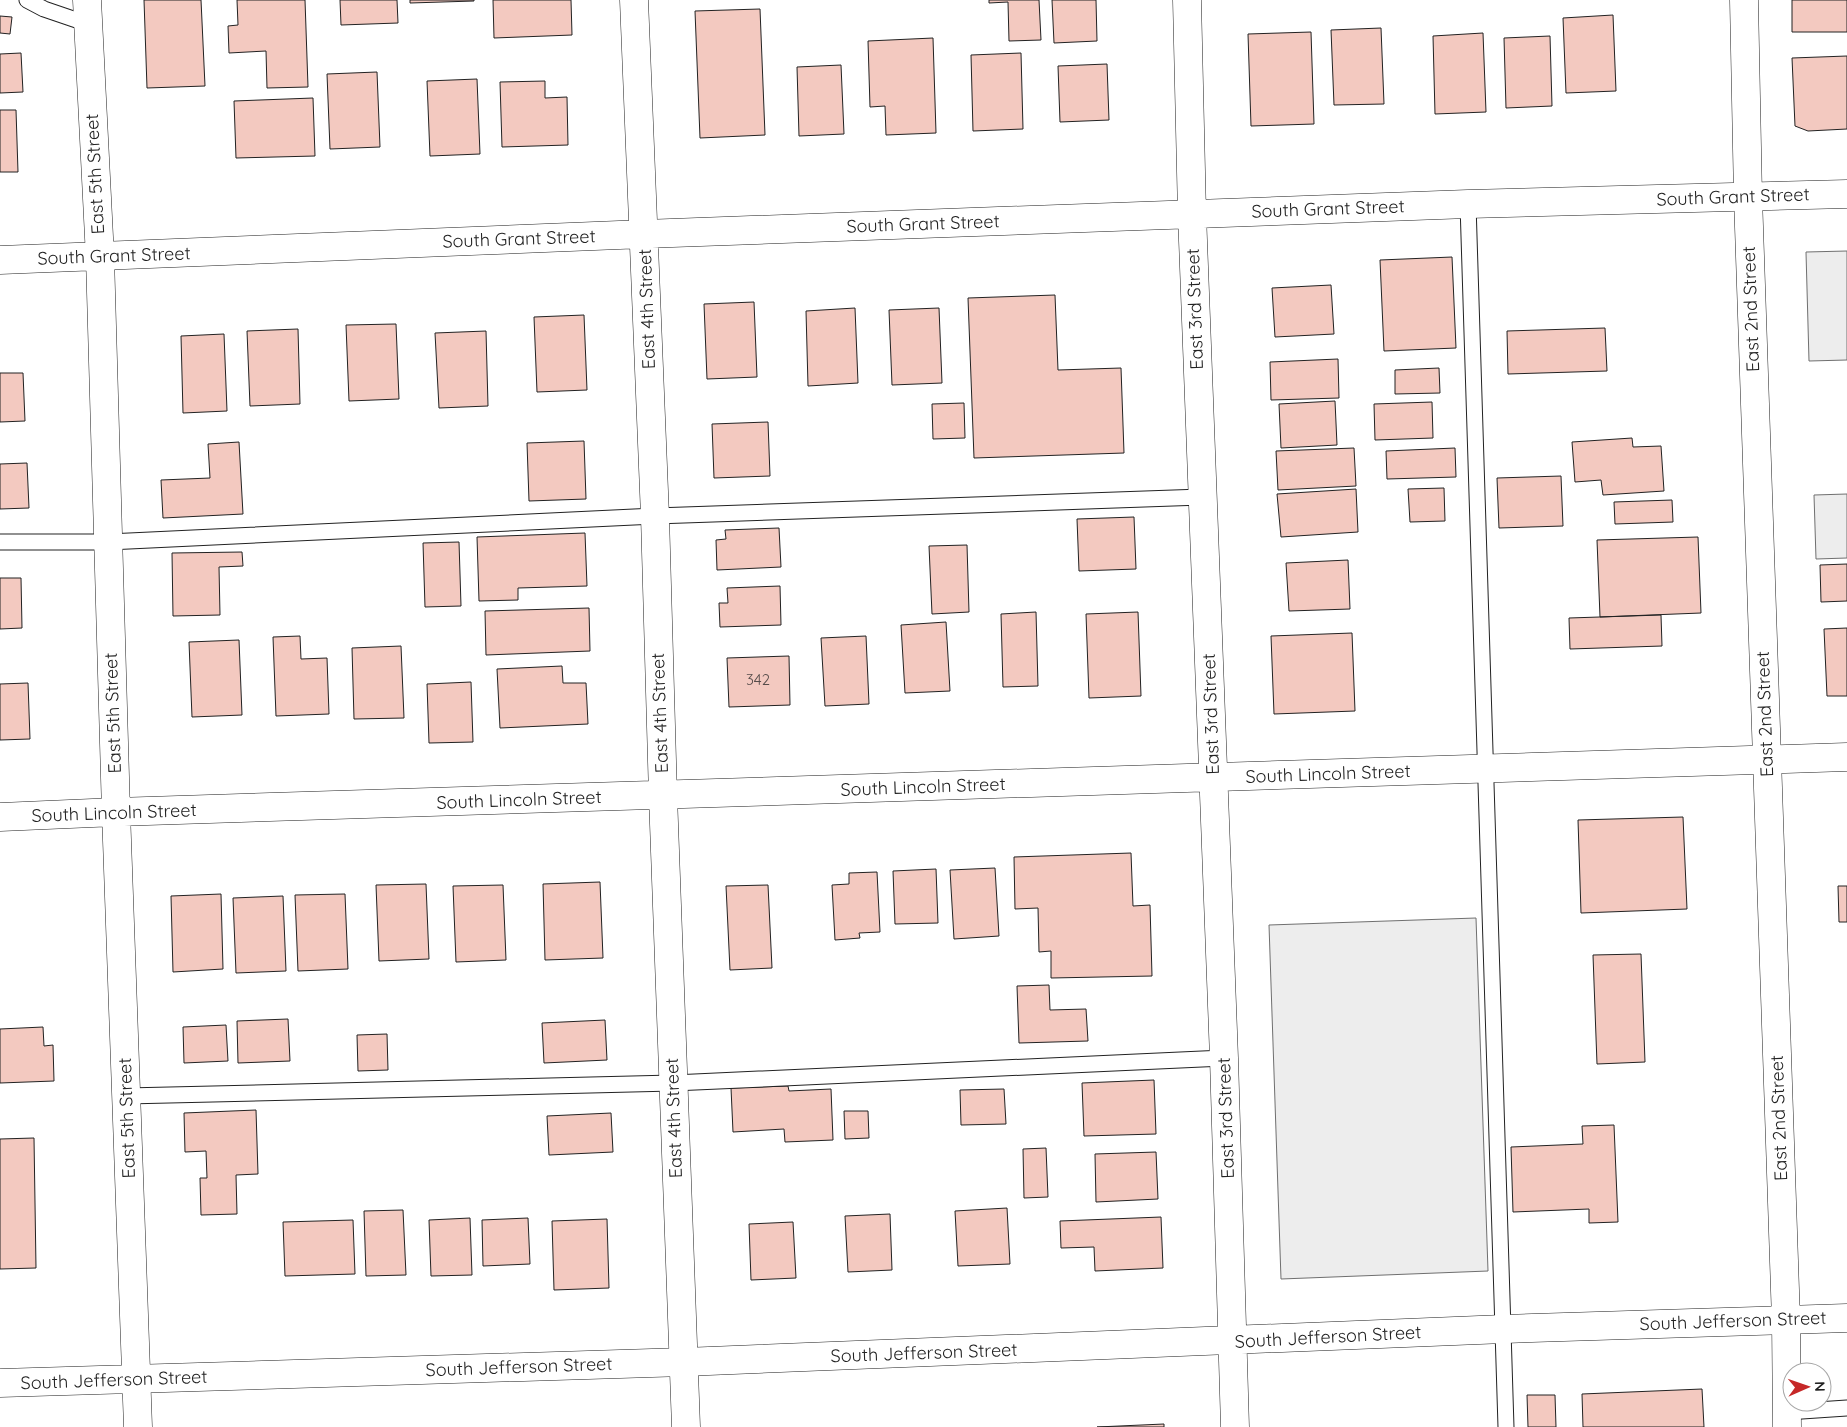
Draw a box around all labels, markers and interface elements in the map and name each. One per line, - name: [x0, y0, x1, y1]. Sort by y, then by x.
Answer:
- street label: East 5th Street: [80, 113, 109, 235]
- street label: South Grant Street: [1656, 182, 1810, 211]
- street label: South Grant Street: [1251, 194, 1405, 223]
- street label: South Grant Street: [846, 209, 1000, 238]
- street label: South Grant Street: [442, 224, 596, 253]
- street label: South Grant Street: [37, 241, 191, 270]
- street label: East 2nd Street: [1737, 246, 1764, 372]
- street label: East 4th Street: [633, 248, 660, 370]
- street label: East 3rd Street: [1181, 248, 1208, 370]
- street label: East 2nd Street: [1751, 651, 1778, 777]
- street label: East 5th Street: [99, 652, 126, 774]
- street label: East 4th Street: [646, 652, 673, 774]
- street label: East 3rd Street: [1197, 653, 1224, 775]
- house number: 342: [746, 670, 770, 689]
- street label: South Lincoln Street: [1245, 759, 1411, 788]
- street label: South Lincoln Street: [840, 772, 1006, 801]
- street label: South Lincoln Street: [436, 785, 602, 814]
- street label: South Lincoln Street: [31, 798, 197, 827]
- street label: East 2nd Street: [1765, 1055, 1792, 1181]
- street label: East 5th Street: [113, 1057, 140, 1179]
- street label: East 4th Street: [660, 1057, 687, 1179]
- street label: East 3rd Street: [1212, 1057, 1239, 1179]
- street label: South Jefferson Street: [1639, 1306, 1827, 1335]
- street label: South Jefferson Street: [1234, 1320, 1422, 1353]
- street label: South Jefferson Street: [830, 1338, 1018, 1367]
- street label: South Jefferson Street: [425, 1352, 613, 1381]
- north arrow: [1782, 1362, 1832, 1412]
- street label: South Jefferson Street: [20, 1365, 208, 1394]
- text: N: [1811, 1381, 1829, 1392]

